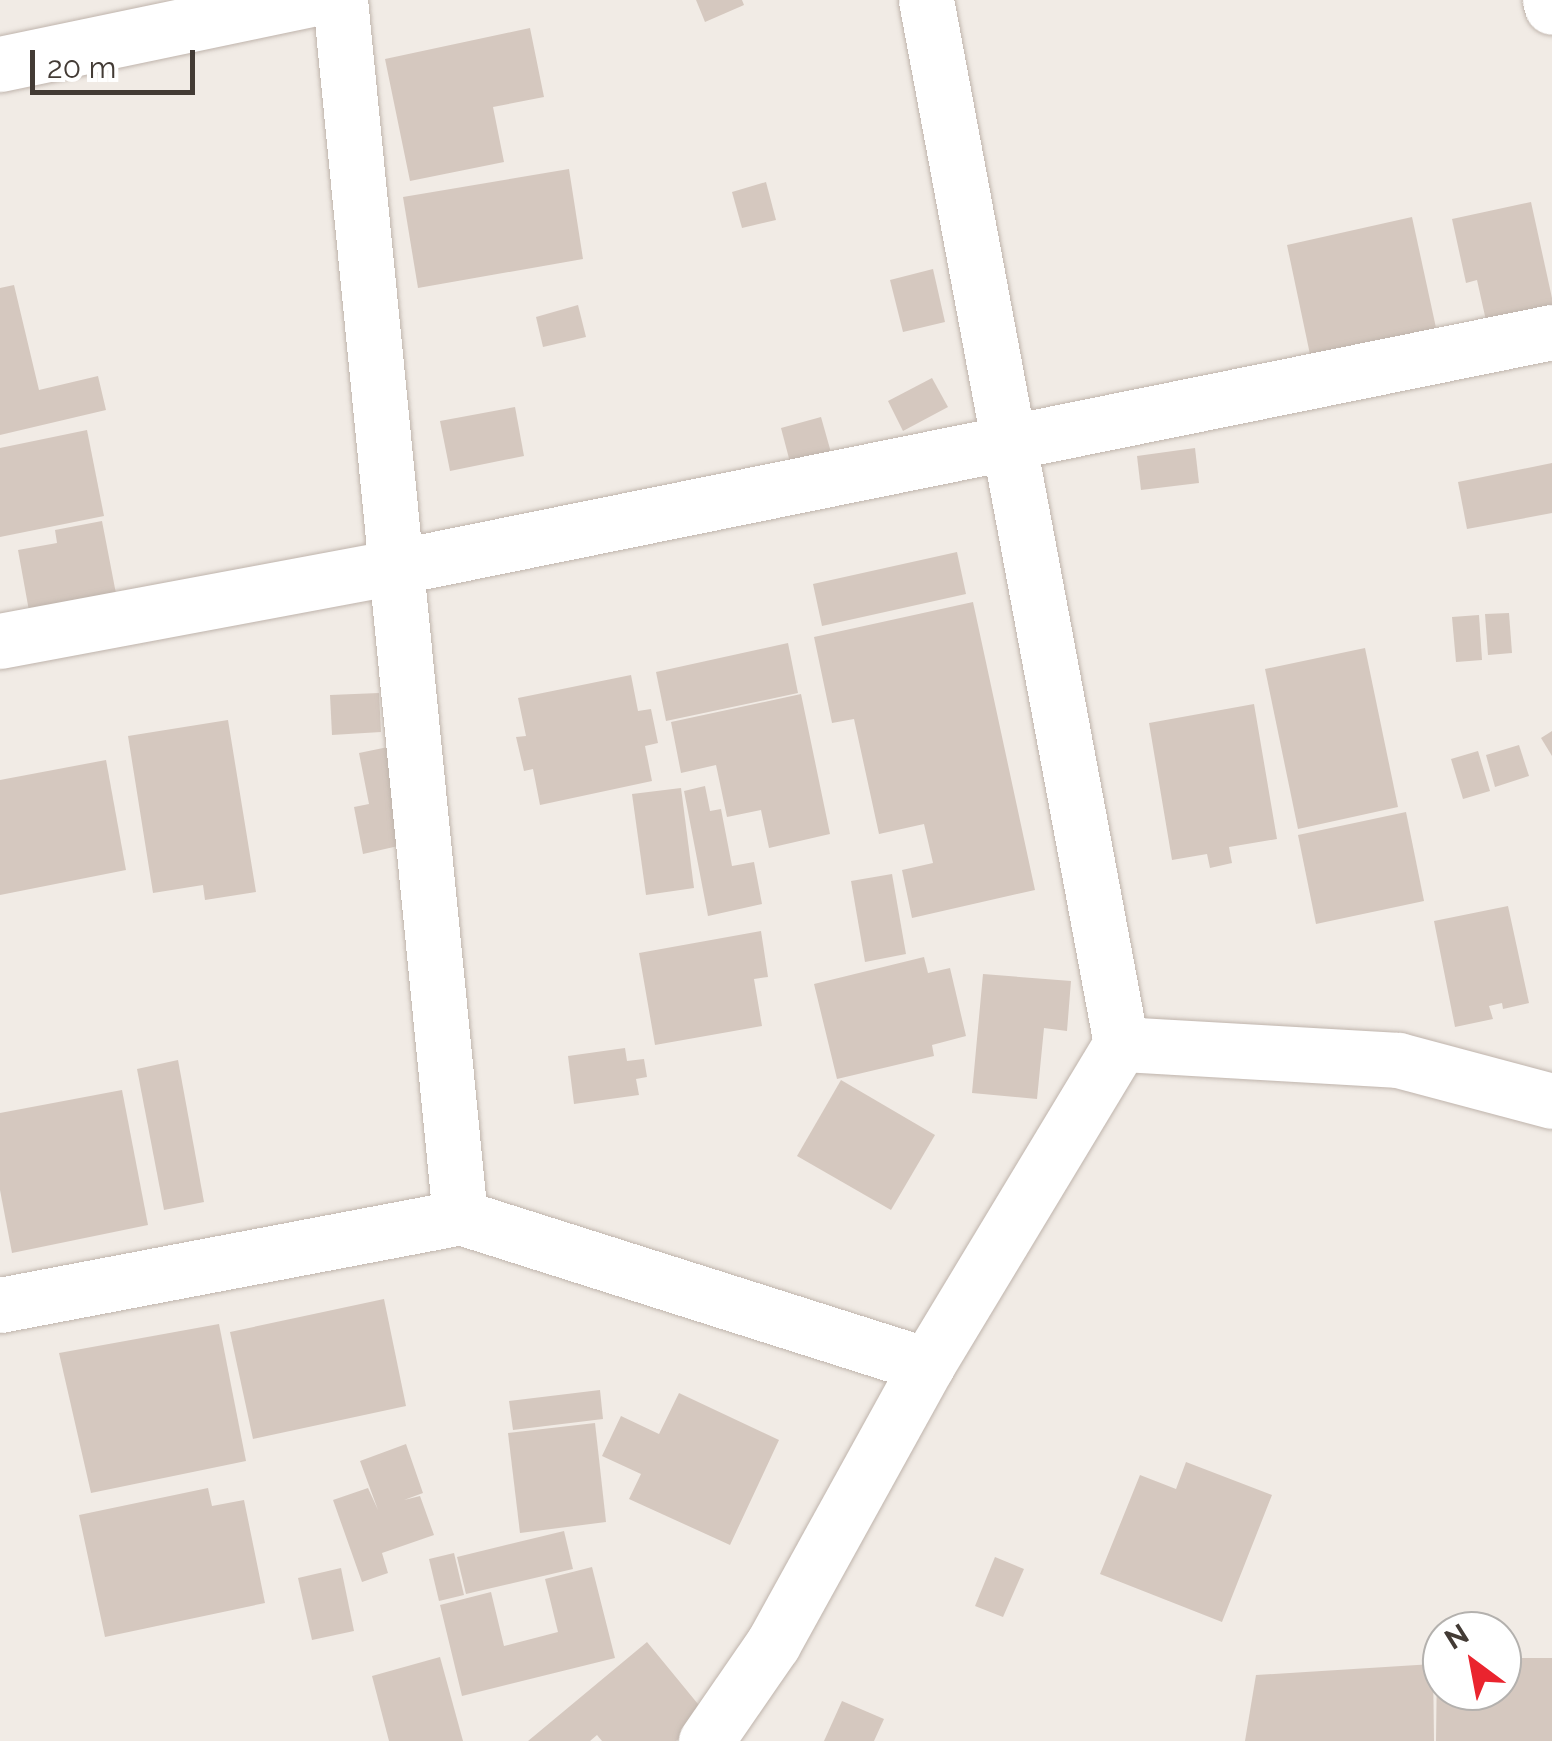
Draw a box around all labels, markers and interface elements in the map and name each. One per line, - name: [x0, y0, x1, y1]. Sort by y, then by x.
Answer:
- scale bar: [35, 30, 200, 92]
- text: 20 m: [47, 50, 116, 85]
- north arrow: [1422, 1611, 1522, 1711]
- text: N: [1439, 1617, 1475, 1656]

